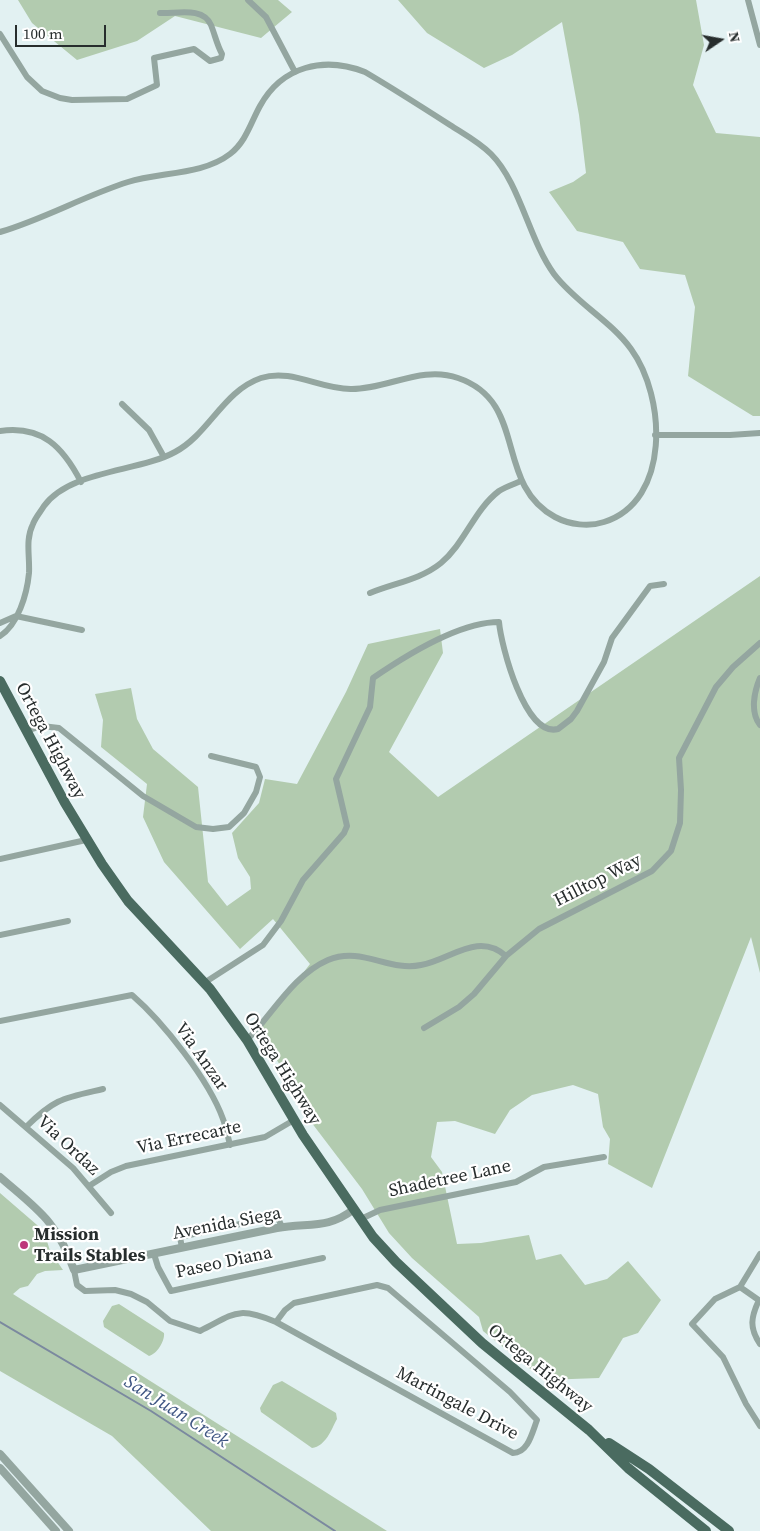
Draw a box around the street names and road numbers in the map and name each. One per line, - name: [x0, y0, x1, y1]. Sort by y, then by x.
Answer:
- street label: Ortega Highway: [10, 679, 90, 803]
- street label: Hilltop Way: [551, 850, 645, 912]
- street label: Ortega Highway: [239, 1009, 325, 1129]
- street label: Via Anzar: [170, 1019, 232, 1095]
- street label: Via Ordaz: [32, 1112, 104, 1180]
- street label: Via Errecarte: [135, 1116, 243, 1160]
- street label: Shadetree Lane: [387, 1156, 513, 1202]
- street label: Avenida Siega: [171, 1203, 283, 1245]
- street label: Paseo Diana: [174, 1242, 274, 1284]
- street label: Ortega Highway: [483, 1320, 597, 1418]
- street label: Martingale Drive: [392, 1363, 522, 1445]

